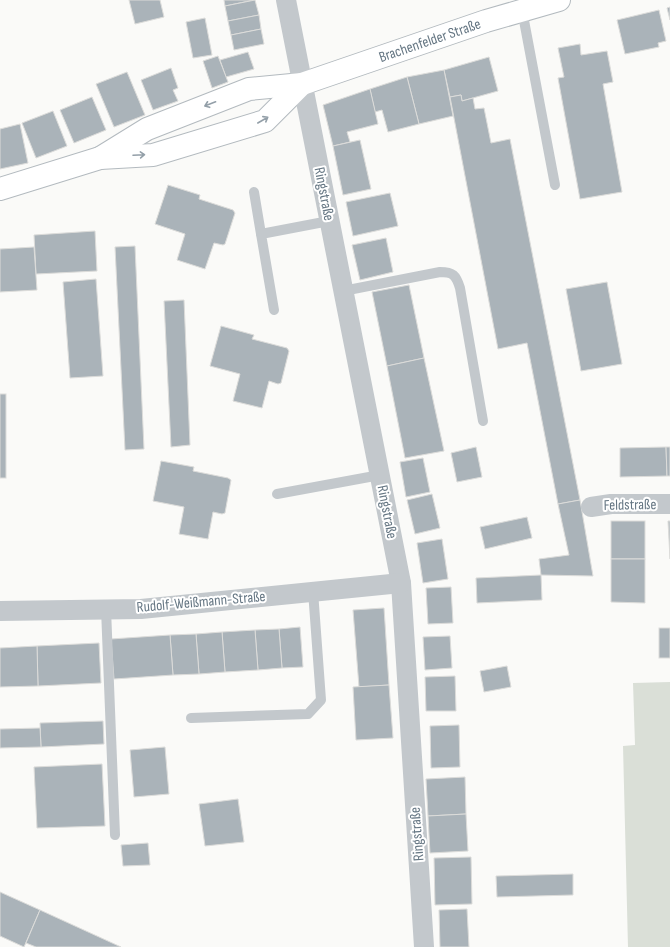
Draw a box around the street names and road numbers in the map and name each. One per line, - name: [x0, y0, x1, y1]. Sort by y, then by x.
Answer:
- street label: Brachenfelder Straße: [376, 14, 483, 67]
- street label: Ringstraße: [309, 166, 339, 222]
- street label: Ringstraße: [372, 484, 402, 540]
- street label: Feldstraße: [603, 495, 657, 515]
- street label: Rudolf-Weißmann-Straße: [136, 587, 266, 617]
- street label: Ringstraße: [406, 806, 428, 862]

